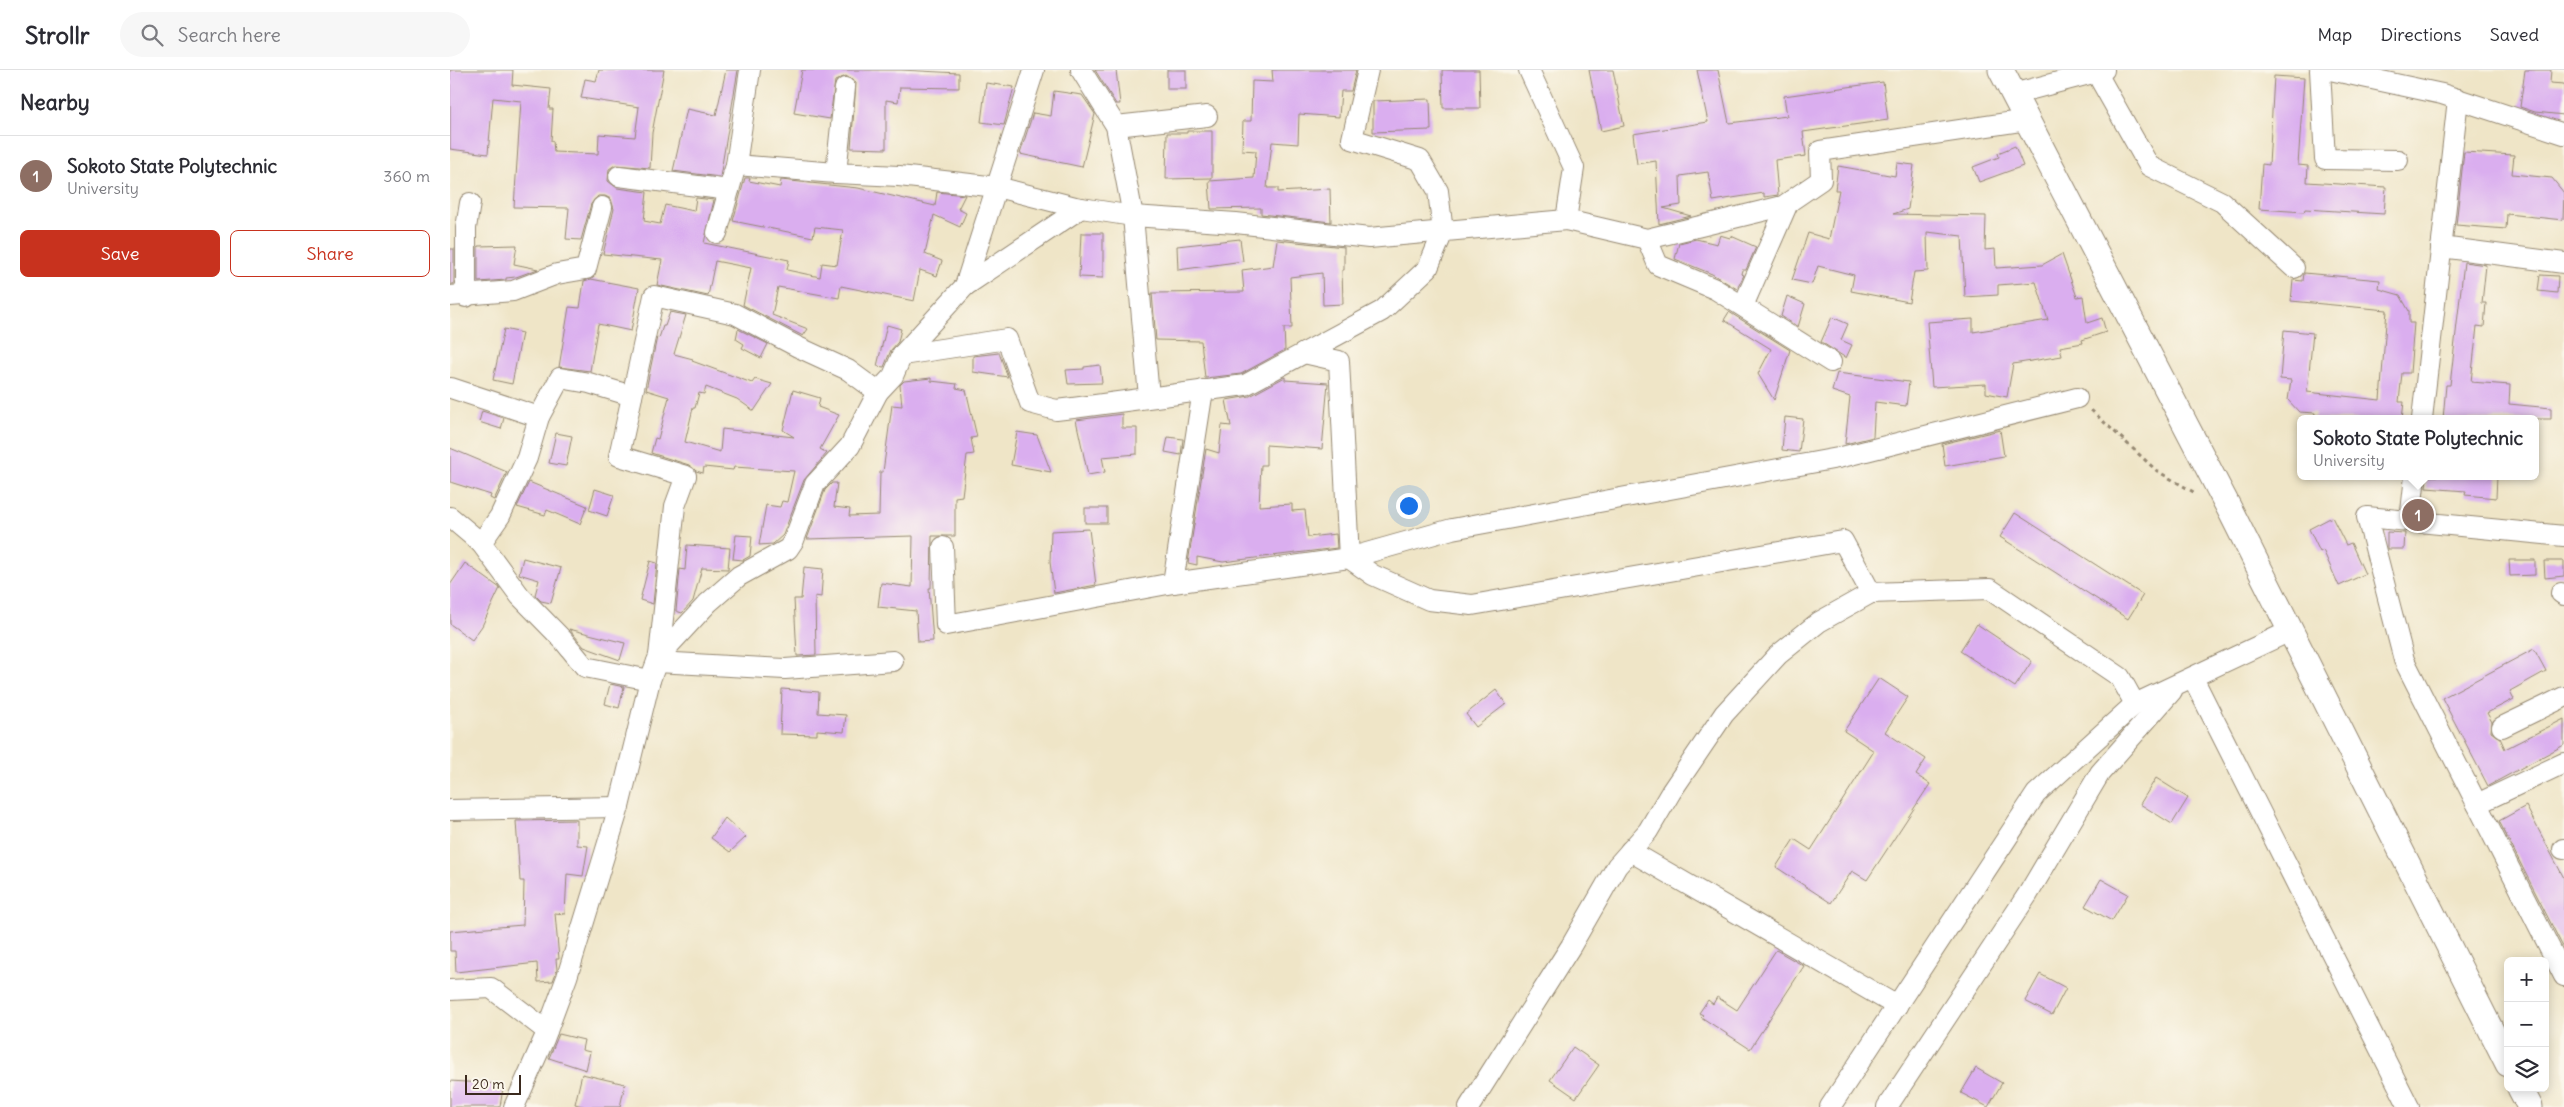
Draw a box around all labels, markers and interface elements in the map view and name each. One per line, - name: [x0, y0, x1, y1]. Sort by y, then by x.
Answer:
- search box: [120, 12, 470, 57]
- text: Strollr: [25, 20, 90, 50]
- icon: search: [138, 21, 166, 49]
- text: Search here: [178, 23, 281, 47]
- text: Map: [2317, 23, 2352, 46]
- text: Directions: [2380, 23, 2462, 46]
- text: Saved: [2490, 23, 2539, 46]
- text: Nearby: [20, 89, 90, 116]
- text: Sokoto State Polytechnic: [67, 154, 277, 178]
- text: 1: [33, 166, 39, 186]
- text: 360 m: [383, 166, 430, 186]
- text: University: [67, 178, 139, 198]
- button: Save: [20, 230, 220, 277]
- button: Share: [230, 230, 430, 277]
- popup: [2297, 415, 2539, 480]
- text: Sokoto State Polytechnic: [2313, 426, 2523, 450]
- text: University: [2313, 450, 2385, 470]
- your location: [1396, 493, 1422, 519]
- pin: 1: [2402, 496, 2434, 534]
- map controls: [2504, 957, 2549, 1092]
- button: +: [2504, 957, 2549, 1002]
- button: −: [2504, 1002, 2549, 1047]
- button: layers: [2504, 1047, 2549, 1092]
- scale bar: [465, 1072, 521, 1095]
- text: 20 m: [472, 1075, 505, 1093]

